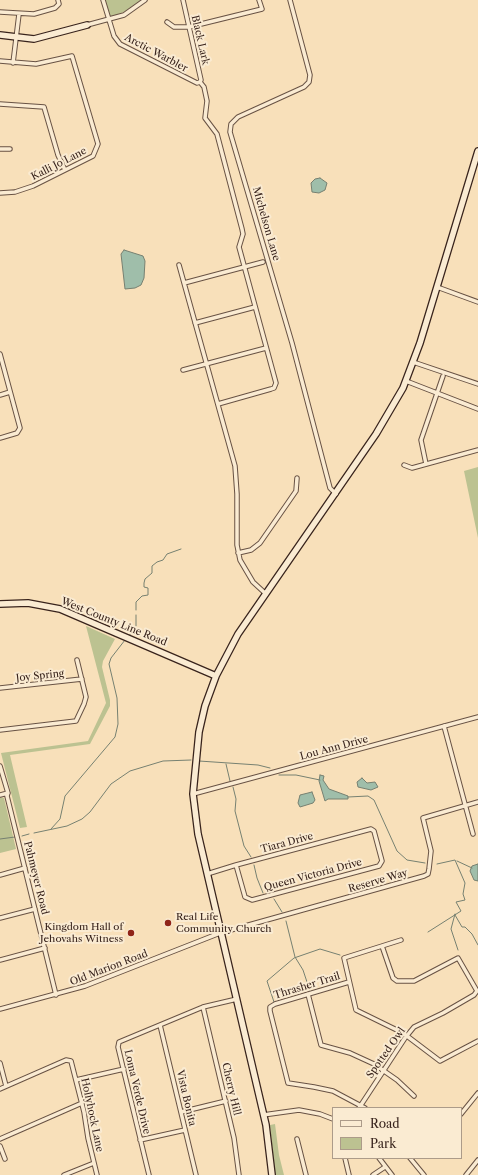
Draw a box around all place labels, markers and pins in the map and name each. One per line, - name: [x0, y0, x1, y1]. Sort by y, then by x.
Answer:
- place label: Real Life Community Church: [176, 911, 271, 934]
- marker: Real Life Community Church: [163, 918, 173, 928]
- place label: Kingdom Hall of Jehovahs Witness: [40, 921, 123, 944]
- marker: Kingdom Hall of Jehovahs Witness: [126, 928, 136, 938]

